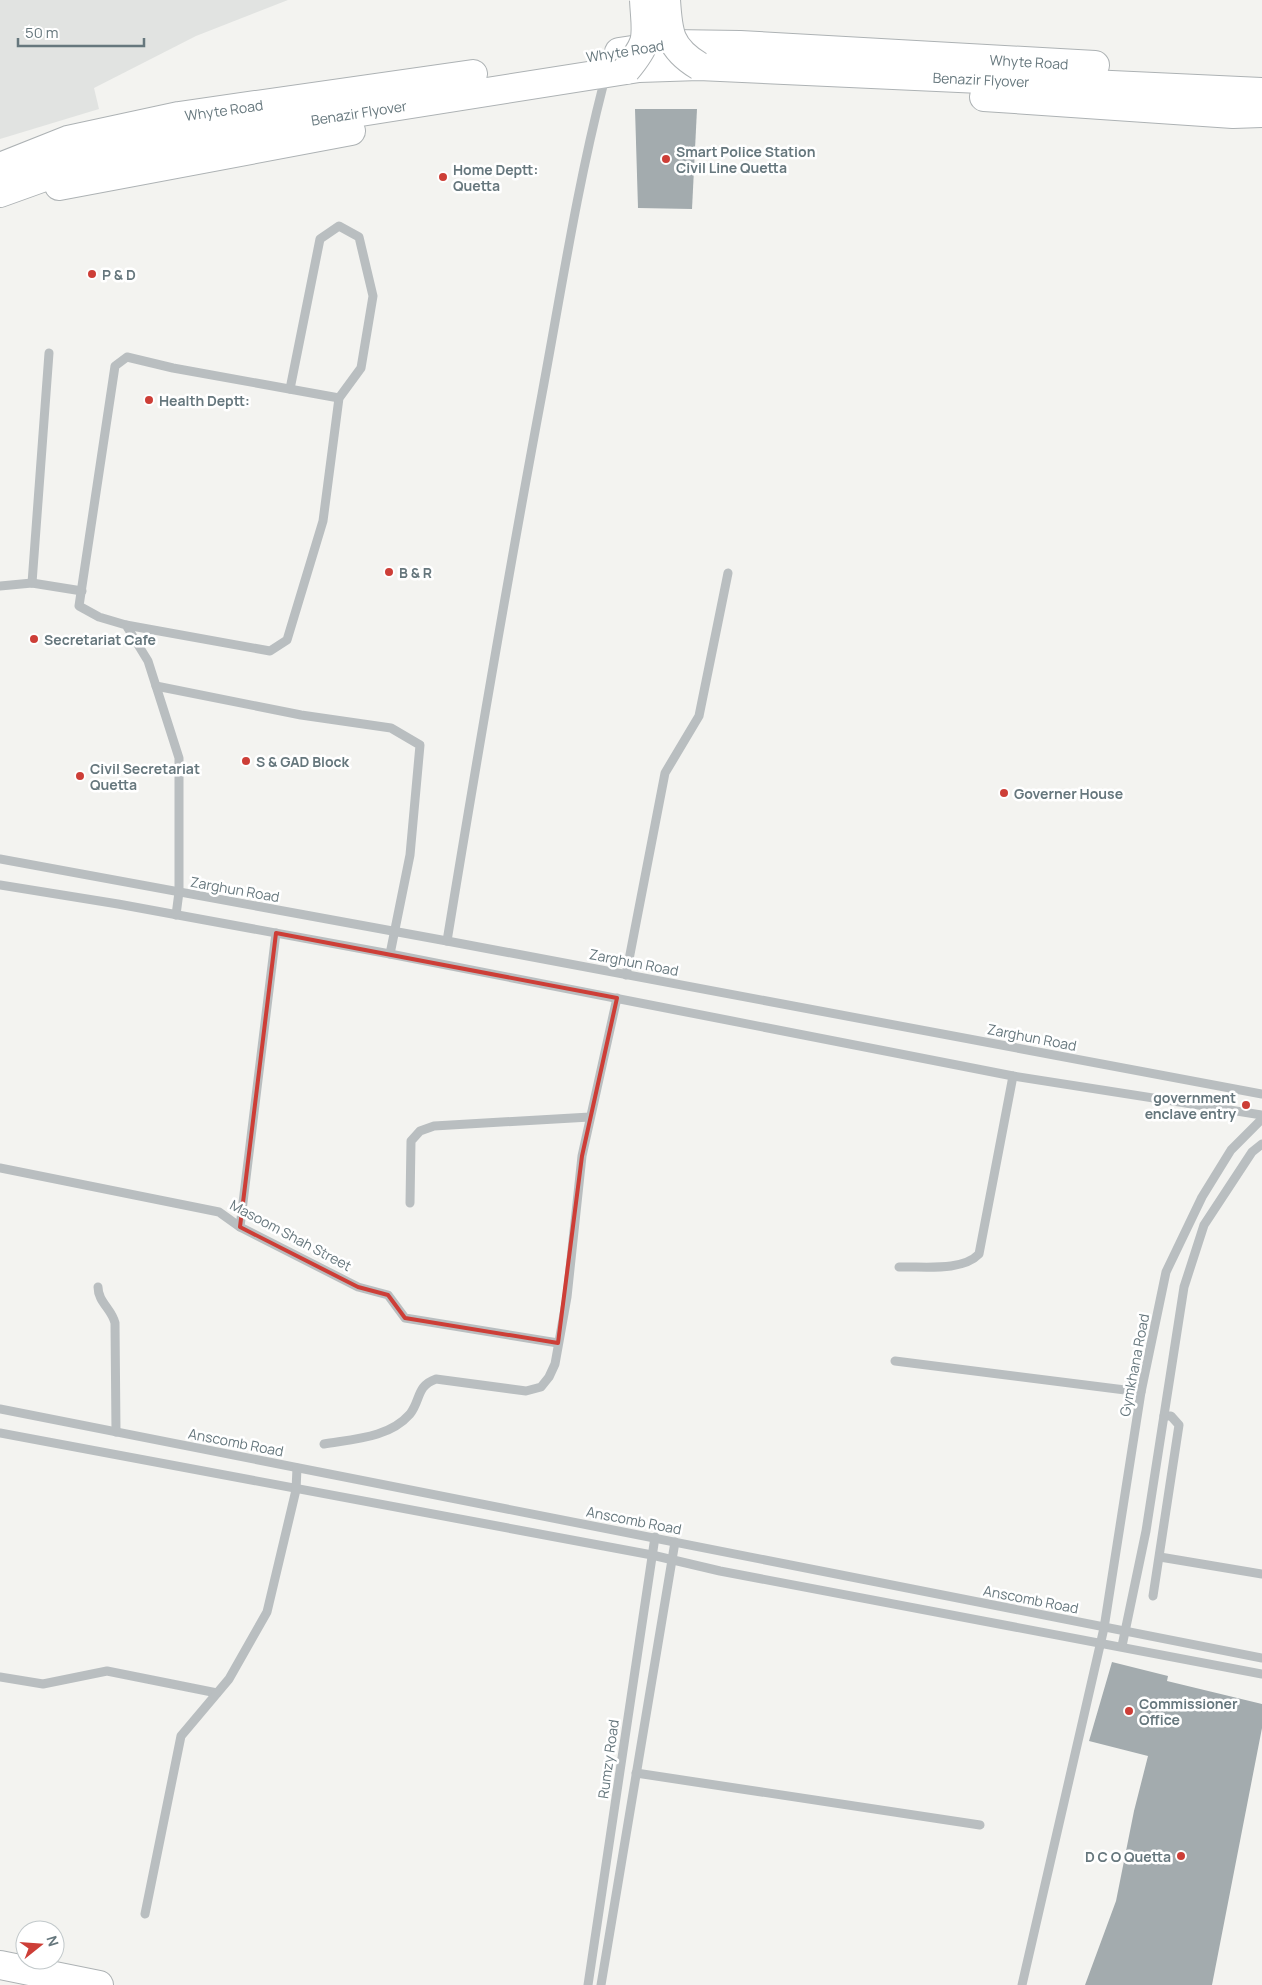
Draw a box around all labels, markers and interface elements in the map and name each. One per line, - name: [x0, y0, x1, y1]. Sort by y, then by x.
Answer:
- scale bar: [18, 15, 144, 47]
- text: 50 m: [25, 22, 59, 43]
- street label: Whyte Road: [585, 35, 665, 67]
- street label: Whyte Road: [989, 50, 1069, 73]
- street label: Benazir Flyover: [932, 67, 1030, 91]
- street label: Whyte Road: [183, 95, 264, 125]
- street label: Benazir Flyover: [310, 95, 408, 129]
- place label: Smart Police Station Civil Line Quetta: [676, 142, 815, 177]
- marker: Smart Police Station Civil Line Quetta: [660, 153, 672, 165]
- place label: Home Deptt: Quetta: [453, 160, 538, 195]
- marker: Home Deptt: Quetta: [437, 171, 449, 183]
- place label: P & D: [102, 265, 136, 284]
- marker: P & D: [86, 268, 98, 280]
- place label: Health Deptt:: [159, 391, 250, 410]
- marker: Health Deptt:: [143, 394, 155, 406]
- place label: B & R: [399, 563, 432, 582]
- marker: B & R: [383, 566, 395, 578]
- place label: Secretariat Cafe: [44, 630, 156, 649]
- marker: Secretariat Cafe: [28, 633, 40, 645]
- place label: S & GAD Block: [256, 752, 350, 771]
- marker: S & GAD Block: [240, 755, 252, 767]
- place label: Civil Secretariat Quetta: [90, 759, 200, 794]
- marker: Civil Secretariat Quetta: [74, 770, 86, 782]
- place label: Governer House: [1014, 784, 1123, 803]
- marker: Governer House: [998, 787, 1010, 799]
- street label: Zarghun Road: [189, 872, 281, 906]
- street label: Zarghun Road: [588, 944, 680, 980]
- street label: Zarghun Road: [986, 1019, 1078, 1055]
- place label: government enclave entry: [1145, 1088, 1236, 1123]
- marker: government enclave entry: [1240, 1099, 1252, 1111]
- street label: Masoom Shah Street: [227, 1195, 355, 1275]
- street label: Gymkhana Road: [1115, 1312, 1153, 1418]
- street label: Anscomb Road: [187, 1423, 285, 1461]
- street label: Anscomb Road: [585, 1501, 683, 1539]
- street label: Anscomb Road: [982, 1580, 1080, 1618]
- place label: Commissioner Office: [1139, 1694, 1238, 1729]
- marker: Commissioner Office: [1123, 1705, 1135, 1717]
- street label: Rumzy Road: [593, 1718, 623, 1800]
- place label: D C O Quetta: [1085, 1847, 1171, 1866]
- marker: D C O Quetta: [1175, 1850, 1187, 1862]
- north arrow: [15, 1920, 65, 1970]
- text: N: [42, 1933, 63, 1949]

